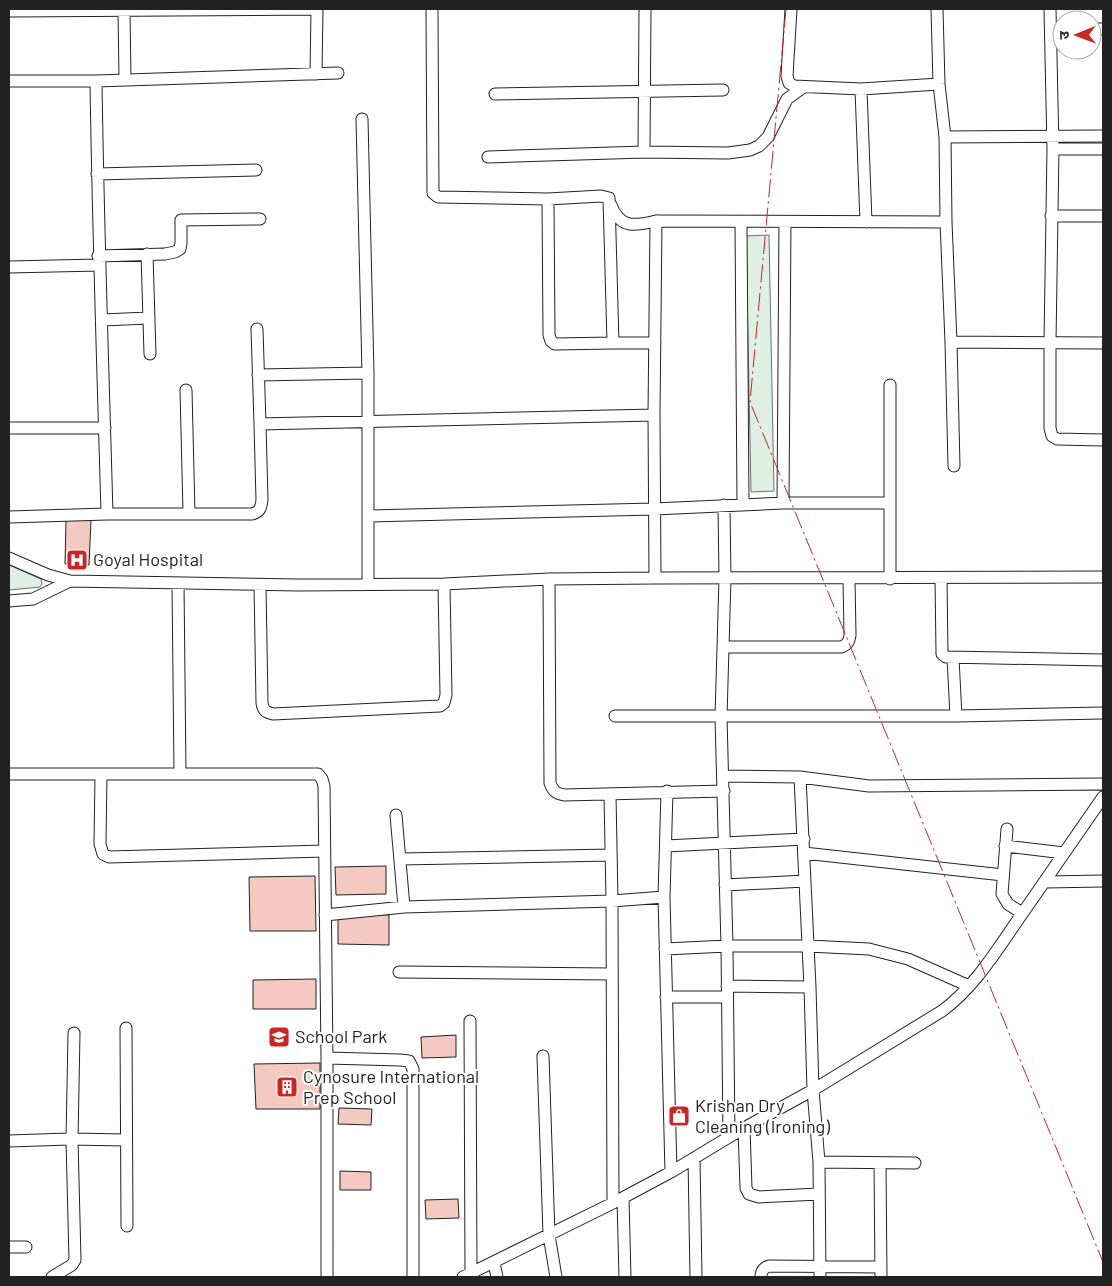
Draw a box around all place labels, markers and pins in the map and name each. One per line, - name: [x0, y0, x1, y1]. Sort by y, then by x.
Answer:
- hospital icon: Goyal Hospital: [65, 548, 89, 572]
- place label: Goyal Hospital: [93, 548, 203, 570]
- school or university icon: School Park: [267, 1025, 291, 1049]
- place label: School Park: [295, 1025, 387, 1047]
- place label: Cynosure International Prep School: [303, 1065, 479, 1108]
- building icon: Cynosure International Prep School: [275, 1075, 299, 1099]
- place label: Krishan Dry Cleaning (Ironing): [695, 1094, 830, 1137]
- shop icon: Krishan Dry Cleaning (Ironing): [667, 1104, 691, 1128]

